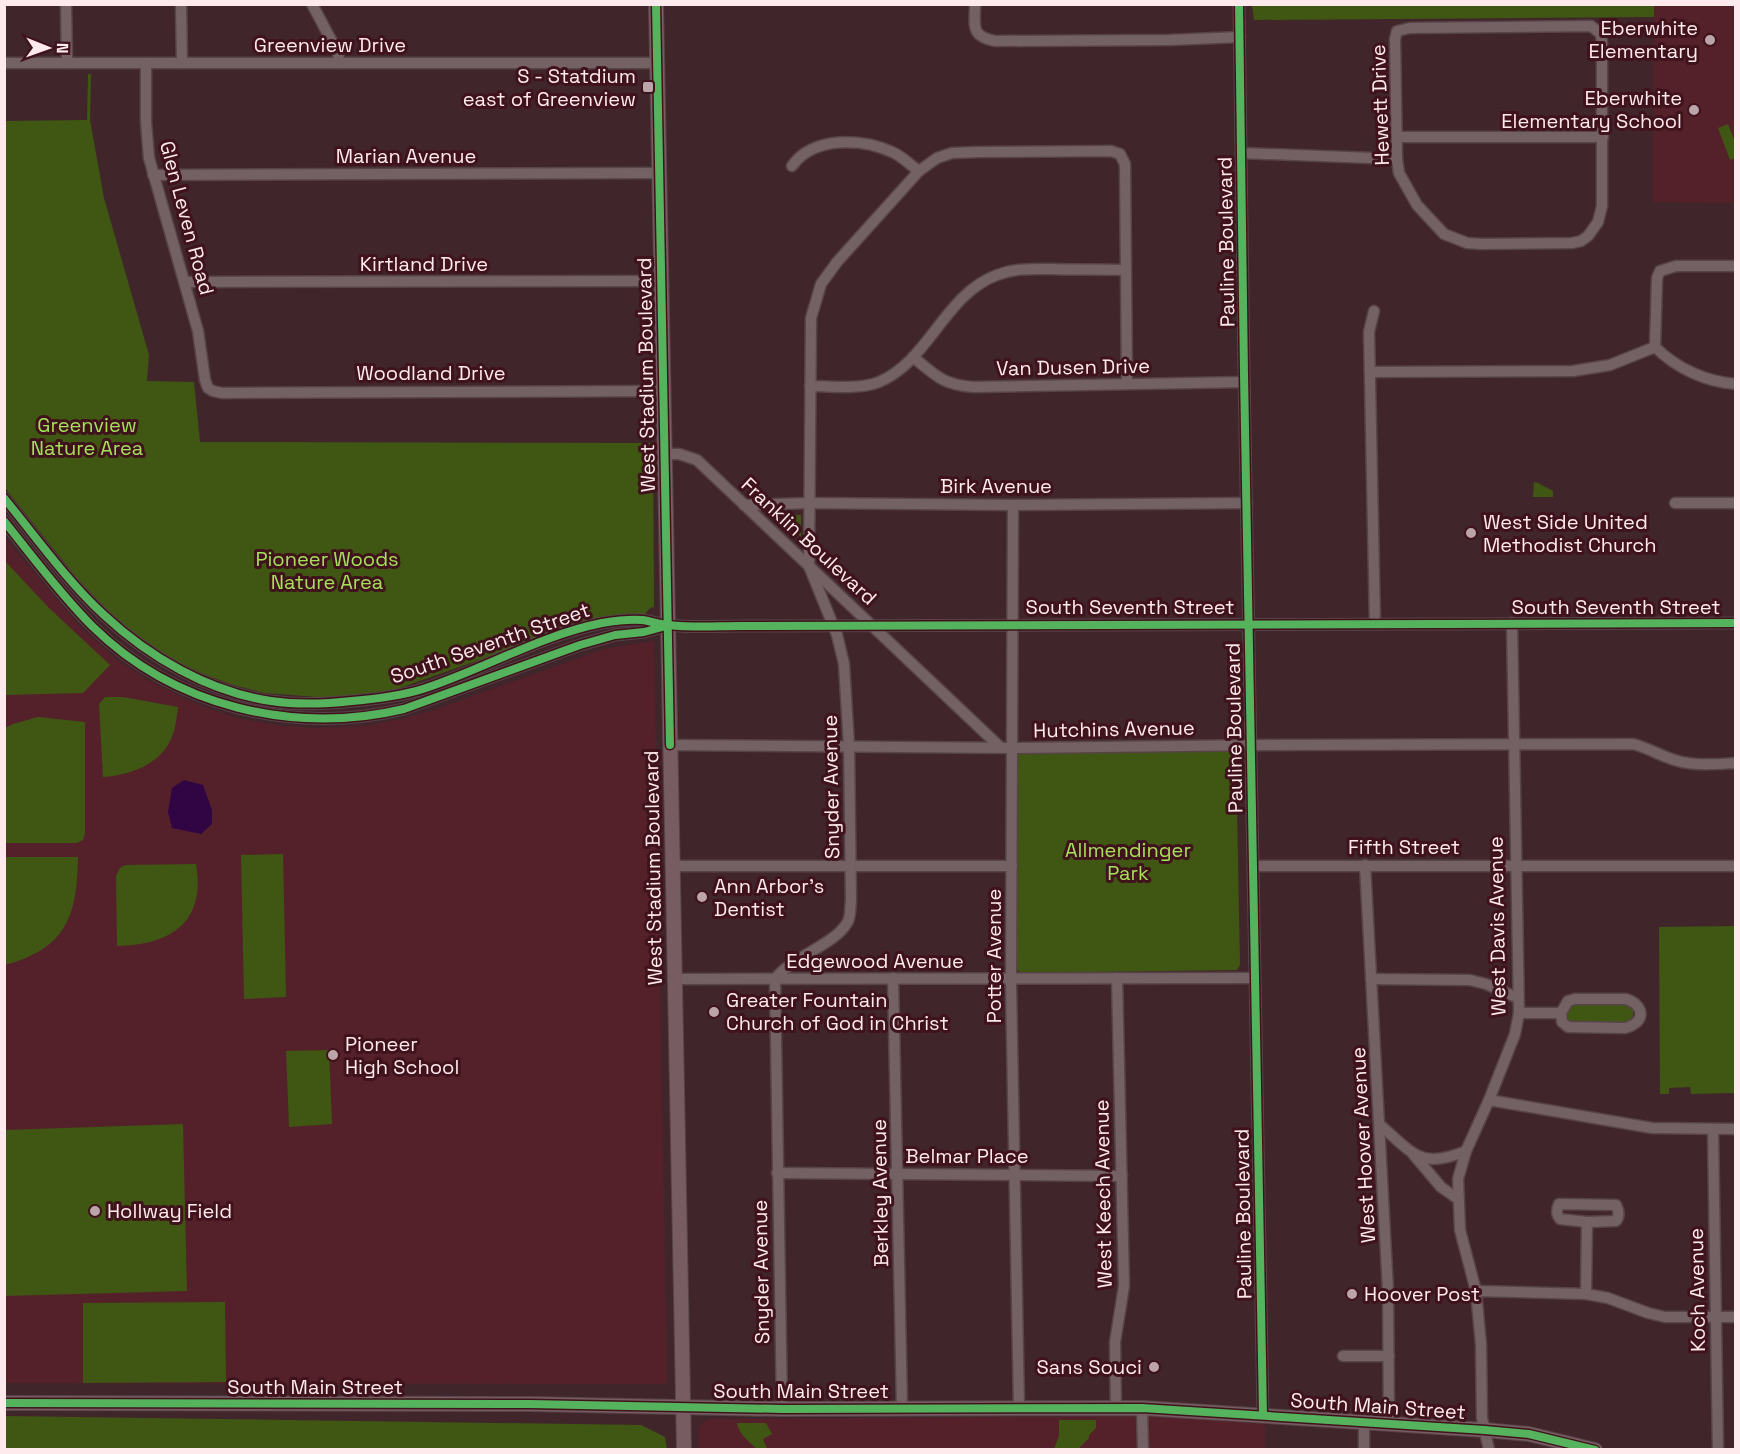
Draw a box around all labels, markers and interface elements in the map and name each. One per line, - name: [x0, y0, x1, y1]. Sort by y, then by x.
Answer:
- place label: Eberwhite Elementary: [1589, 15, 1698, 64]
- north arrow: [18, 18, 78, 78]
- street label: Greenview Drive: [254, 32, 406, 58]
- marker: Eberwhite Elementary: [1703, 33, 1717, 47]
- text: N: [52, 43, 73, 54]
- street label: Hewett Drive: [1365, 44, 1395, 166]
- place label: S - Statdium east of Greenview: [463, 63, 636, 112]
- marker: S - Statdium east of Greenview: [641, 80, 655, 94]
- place label: Eberwhite Elementary School: [1501, 85, 1682, 134]
- marker: Eberwhite Elementary School: [1687, 103, 1701, 117]
- street label: Glen Leven Road: [154, 138, 220, 298]
- street label: Marian Avenue: [336, 143, 476, 169]
- street label: Pauline Boulevard: [1212, 157, 1240, 327]
- street label: Kirtland Drive: [360, 251, 488, 277]
- street label: West Stadium Boulevard: [631, 257, 661, 493]
- street label: Van Dusen Drive: [996, 353, 1150, 381]
- street label: Woodland Drive: [356, 360, 506, 386]
- park label: Greenview Nature Area: [31, 412, 143, 461]
- street label: Franklin Boulevard: [736, 472, 882, 610]
- street label: Birk Avenue: [940, 473, 1052, 499]
- place label: West Side United Methodist Church: [1483, 509, 1657, 558]
- marker: West Side United Methodist Church: [1464, 526, 1478, 540]
- park label: Pioneer Woods Nature Area: [255, 546, 399, 595]
- street label: South Seventh Street: [1025, 594, 1235, 620]
- street label: South Seventh Street: [1511, 594, 1721, 620]
- street label: South Seventh Street: [387, 597, 593, 689]
- street label: Pauline Boulevard: [1220, 643, 1248, 813]
- street label: Snyder Avenue: [817, 715, 845, 859]
- street label: Hutchins Avenue: [1033, 715, 1195, 743]
- street label: West Stadium Boulevard: [638, 750, 668, 986]
- street label: Fifth Street: [1348, 834, 1460, 860]
- street label: West Davis Avenue: [1482, 836, 1512, 1016]
- park label: Allmendinger Park: [1065, 837, 1191, 886]
- place label: Ann Arbor's Dentist: [714, 873, 824, 922]
- street label: Potter Avenue: [981, 889, 1007, 1023]
- marker: Ann Arbor's Dentist: [695, 890, 709, 904]
- street label: Edgewood Avenue: [786, 948, 964, 974]
- place label: Greater Fountain Church of God in Christ: [726, 987, 949, 1036]
- marker: Greater Fountain Church of God in Christ: [707, 1005, 721, 1019]
- place label: Pioneer High School: [345, 1031, 459, 1080]
- street label: West Hoover Avenue: [1345, 1046, 1381, 1244]
- marker: Pioneer High School: [326, 1048, 340, 1062]
- street label: West Keech Avenue: [1088, 1099, 1118, 1289]
- street label: Berkley Avenue: [866, 1119, 894, 1267]
- street label: Pauline Boulevard: [1229, 1129, 1257, 1299]
- street label: Belmar Place: [905, 1143, 1029, 1169]
- place label: Hollway Field: [107, 1198, 232, 1224]
- street label: Snyder Avenue: [747, 1200, 775, 1344]
- marker: Hollway Field: [88, 1204, 102, 1218]
- street label: Koch Avenue: [1683, 1228, 1711, 1352]
- place label: Hoover Post: [1364, 1281, 1480, 1307]
- marker: Hoover Post: [1345, 1287, 1359, 1301]
- place label: Sans Souci: [1037, 1354, 1142, 1380]
- marker: Sans Souci: [1147, 1360, 1161, 1374]
- street label: South Main Street: [227, 1374, 403, 1400]
- street label: South Main Street: [713, 1378, 889, 1404]
- street label: South Main Street: [1289, 1387, 1467, 1425]

